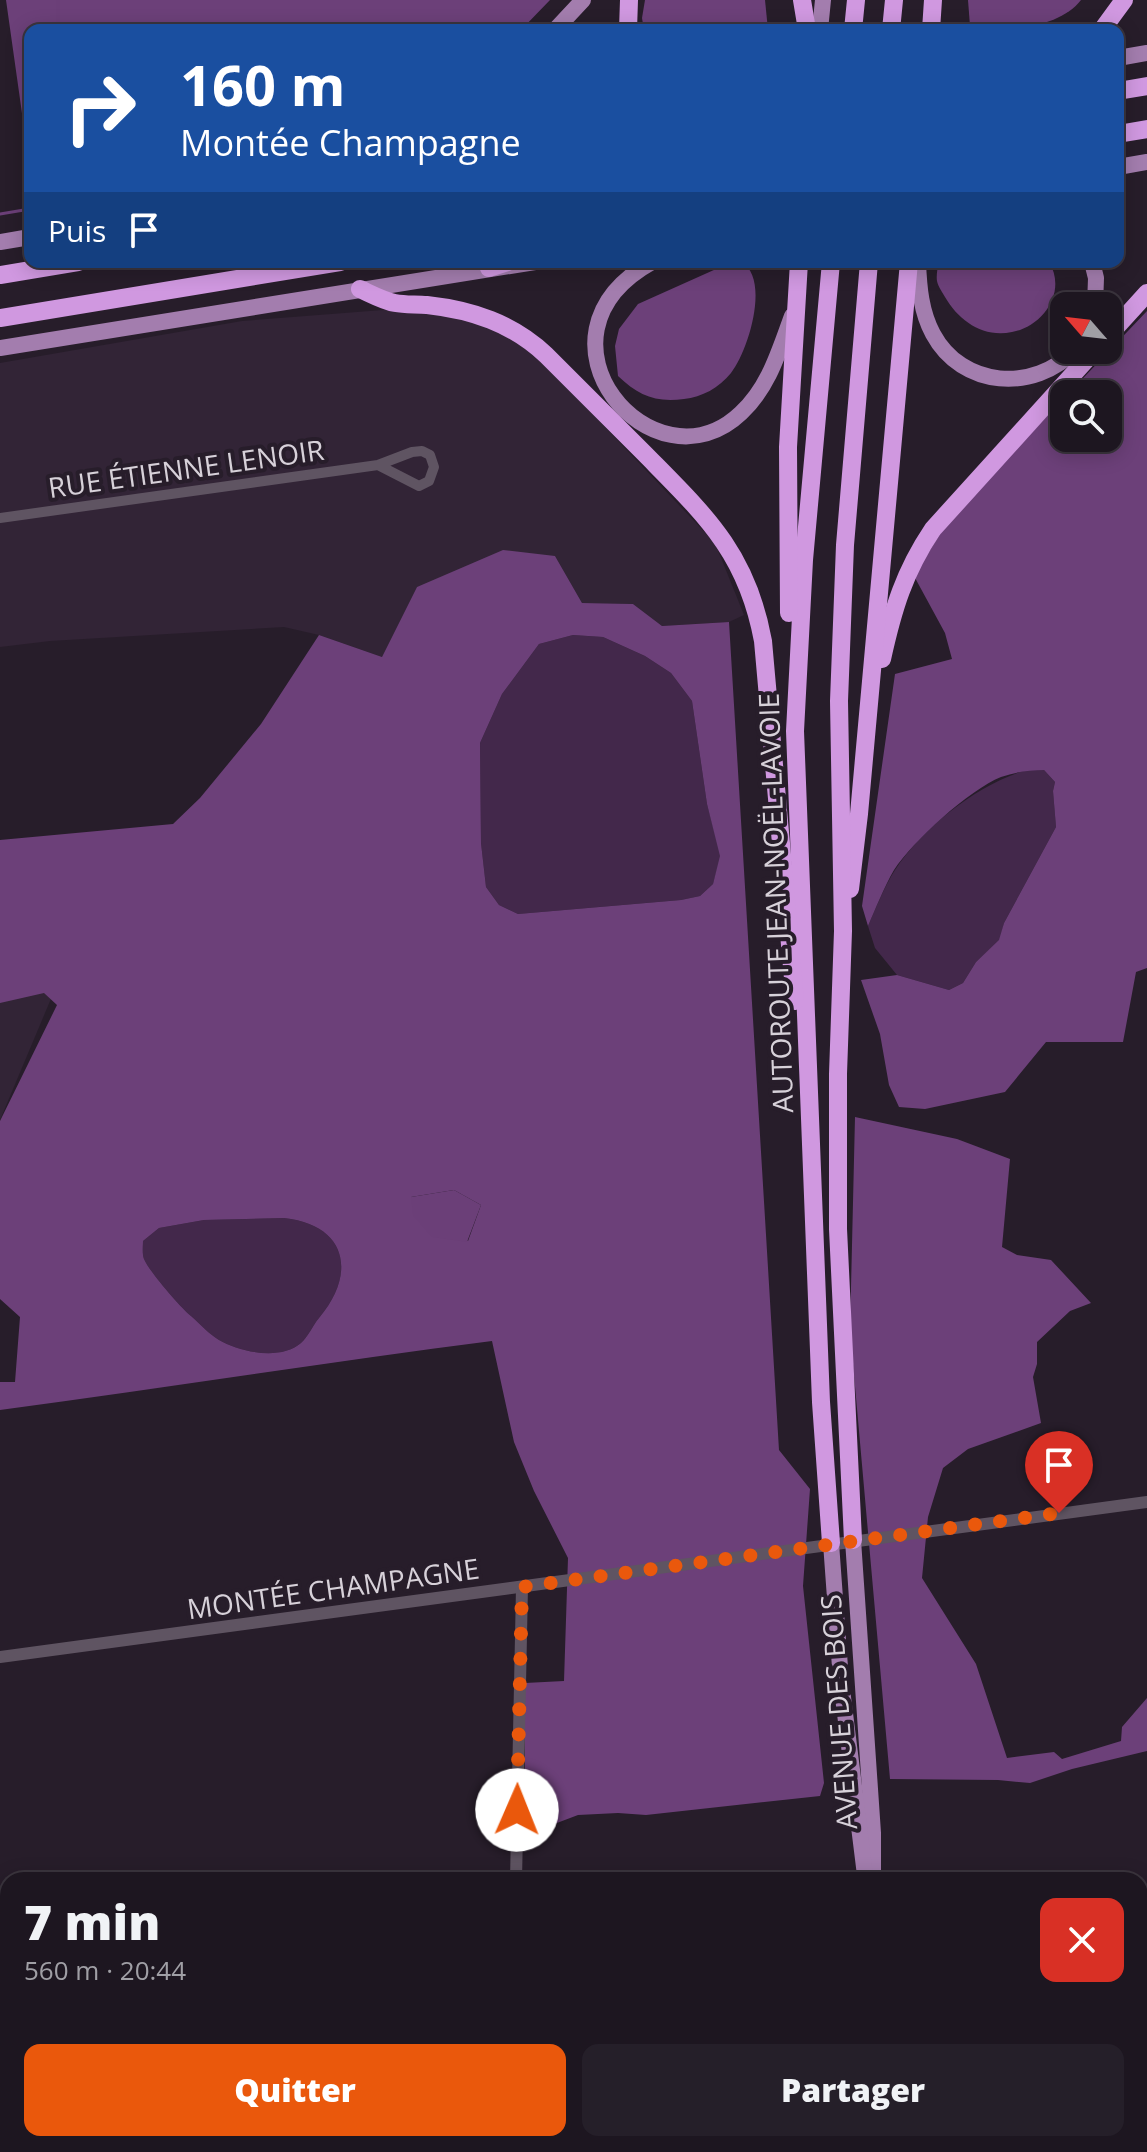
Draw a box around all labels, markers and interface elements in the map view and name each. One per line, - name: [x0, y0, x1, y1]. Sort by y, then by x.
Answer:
- text: 160 m: [180, 46, 346, 122]
- icon: right: [48, 56, 152, 160]
- text: Montée Champagne: [180, 118, 521, 167]
- icon: arrive: [122, 208, 166, 252]
- text: Puis: [48, 210, 106, 251]
- north arrow: [1050, 292, 1122, 364]
- map controls: [1050, 292, 1122, 452]
- button: search: [1050, 380, 1122, 452]
- street label: RUE ÉTIENNE LENOIR: [46, 430, 326, 506]
- street label: AUTOROUTE JEAN-NOËL-LAVOIE: [749, 692, 801, 1114]
- pin: [1025, 1431, 1093, 1513]
- icon: arrive: [1037, 1443, 1081, 1487]
- street label: MONTÉE CHAMPAGNE: [185, 1549, 481, 1627]
- street label: AVENUE DES BOIS: [811, 1593, 865, 1831]
- position arrow: [475, 1768, 559, 1852]
- text: 7 min: [24, 1889, 160, 1954]
- button: close: [1040, 1898, 1124, 1982]
- text: 560 m · 20:44: [24, 1952, 186, 1988]
- button: Quitter: [24, 2044, 566, 2136]
- button: Partager: [582, 2044, 1124, 2136]

